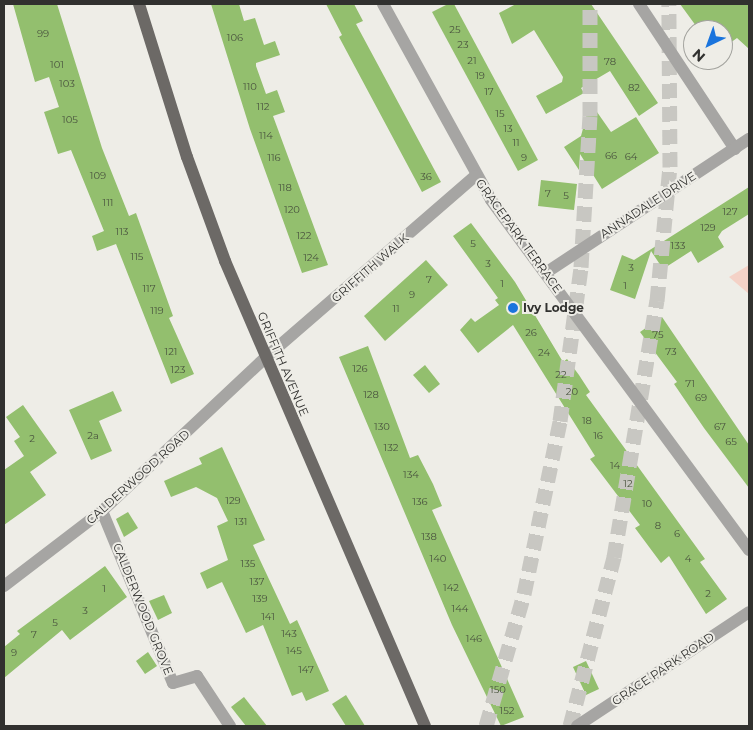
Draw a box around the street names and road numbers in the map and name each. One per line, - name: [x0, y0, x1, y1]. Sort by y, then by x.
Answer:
- street label: ANNADALE DRIVE: [597, 169, 699, 241]
- street label: GRACEPARK TERRACE: [473, 176, 565, 296]
- street label: GRIFFITH WALK: [329, 231, 411, 305]
- street label: GRIFFITH AVENUE: [255, 310, 311, 418]
- street label: CALDERWOOD ROAD: [83, 427, 193, 527]
- street label: CALDERWOOD GROVE: [110, 541, 176, 677]
- street label: GRACE PARK ROAD: [609, 629, 717, 709]

